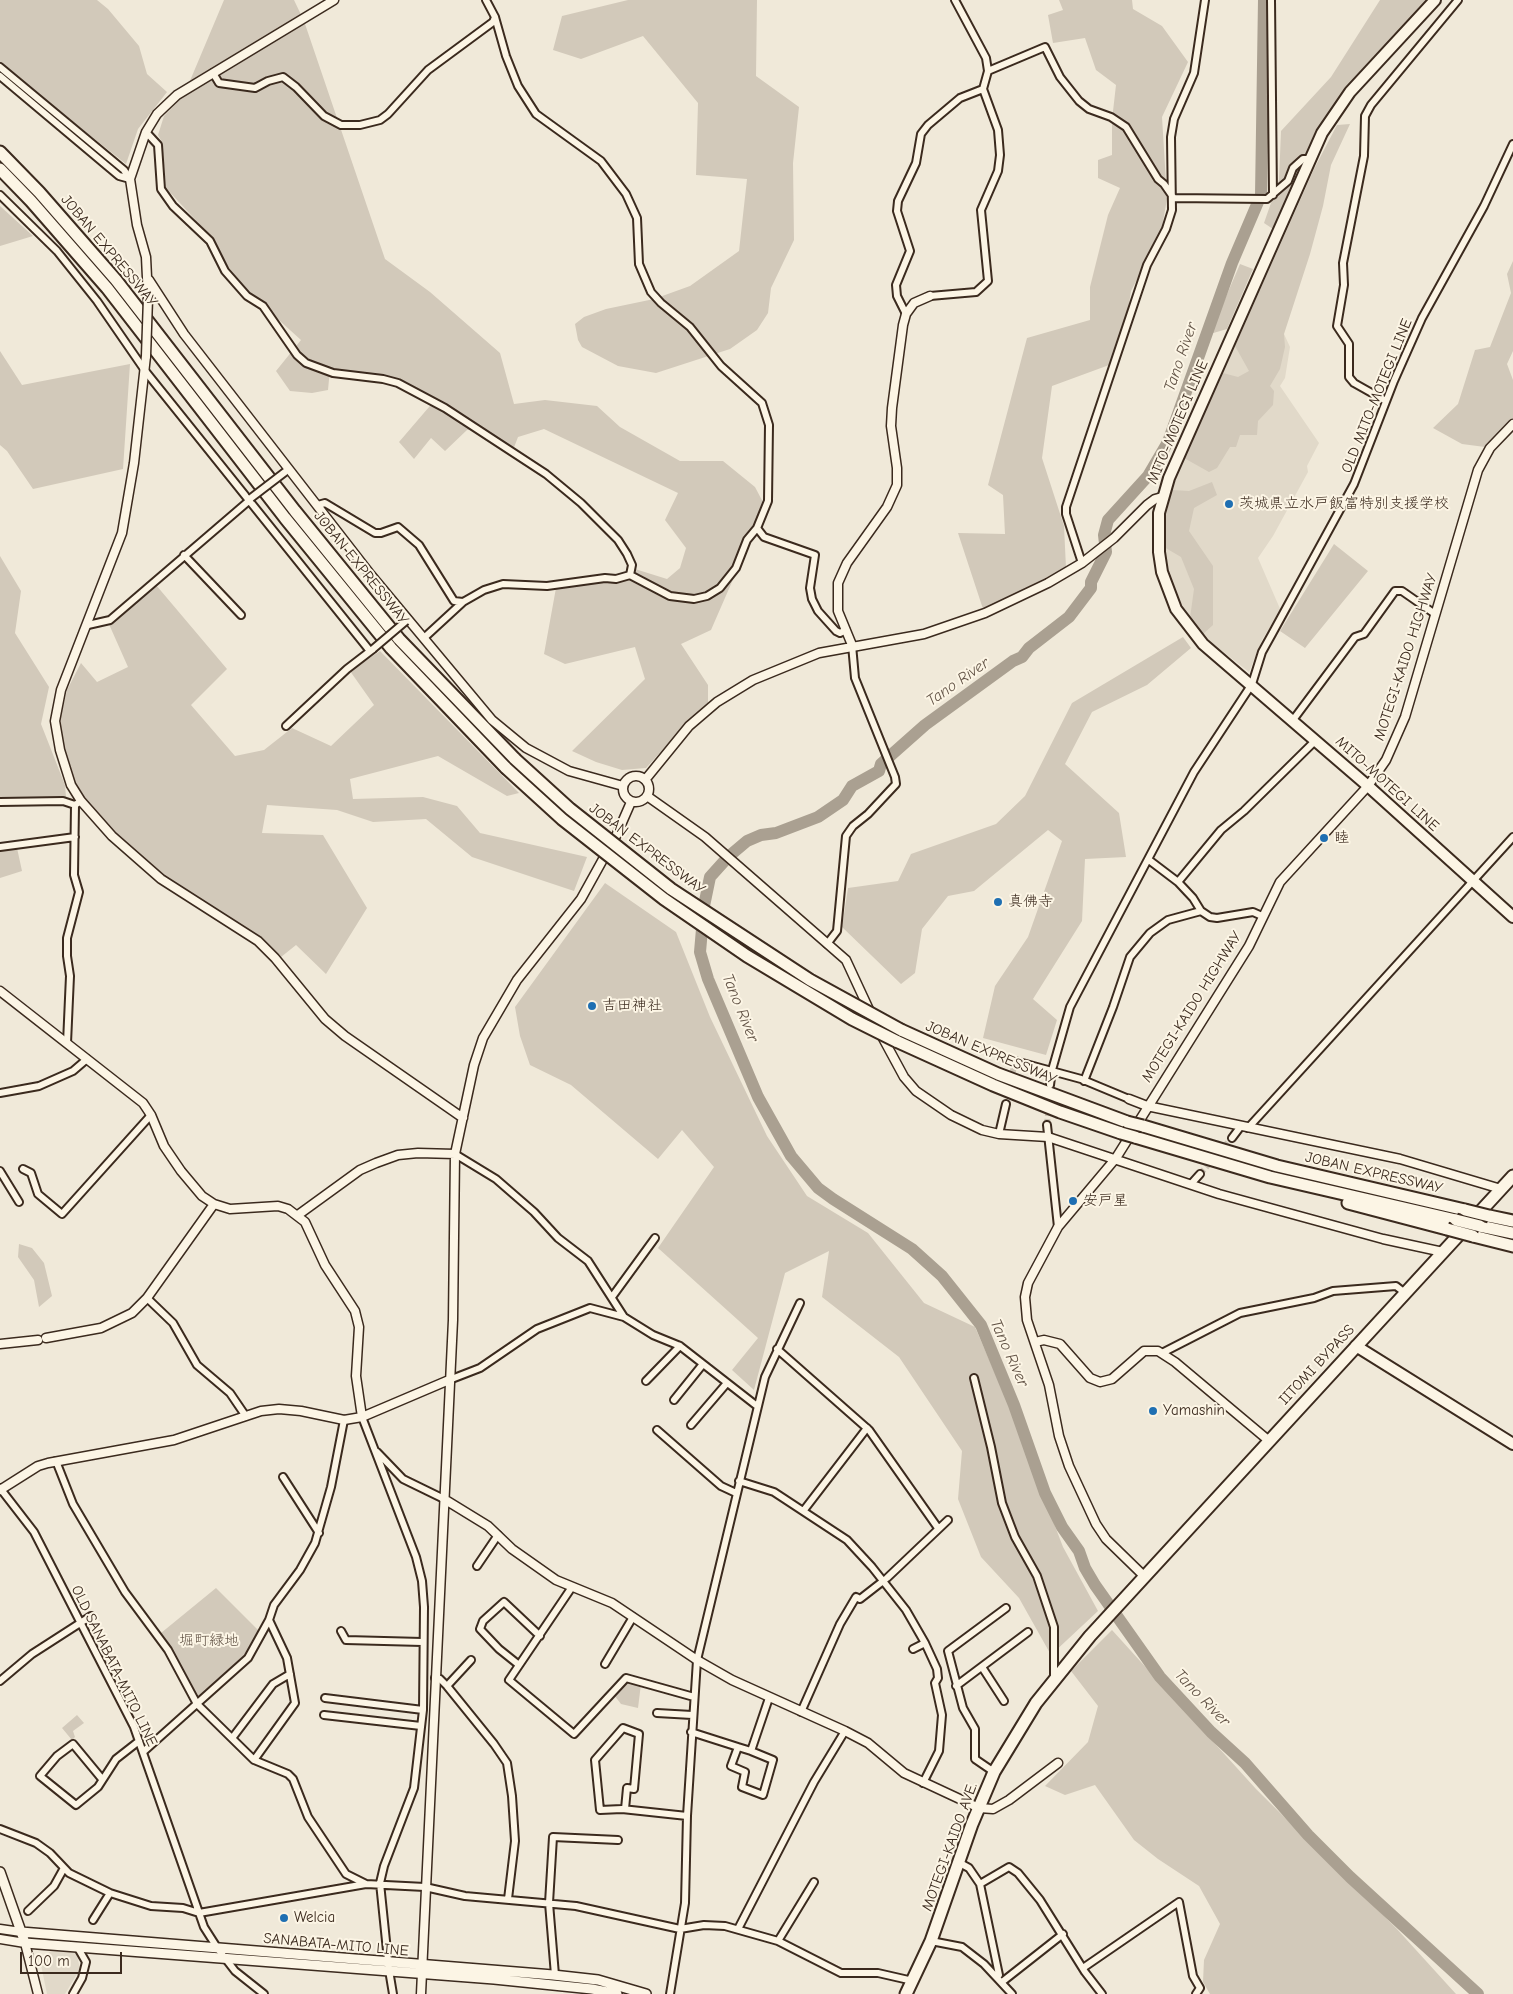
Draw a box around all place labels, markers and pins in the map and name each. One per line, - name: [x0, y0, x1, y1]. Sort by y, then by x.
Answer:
- place label: 茨城県立水戸飯富特別支援学校: [1239, 495, 1449, 513]
- marker: 茨城県立水戸飯富特別支援学校: [1223, 498, 1235, 510]
- place label: 睦: [1334, 829, 1349, 847]
- marker: 睦: [1318, 832, 1330, 844]
- place label: 真佛寺: [1008, 893, 1053, 911]
- marker: 真佛寺: [992, 896, 1004, 908]
- place label: 吉田神社: [602, 997, 662, 1015]
- marker: 吉田神社: [586, 1000, 598, 1012]
- place label: 安戸星: [1083, 1192, 1128, 1210]
- marker: 安戸星: [1067, 1195, 1079, 1207]
- place label: Yamashin: [1163, 1402, 1225, 1420]
- marker: Yamashin: [1147, 1405, 1159, 1417]
- place label: Welcia: [294, 1909, 335, 1927]
- marker: Welcia: [278, 1912, 290, 1924]

